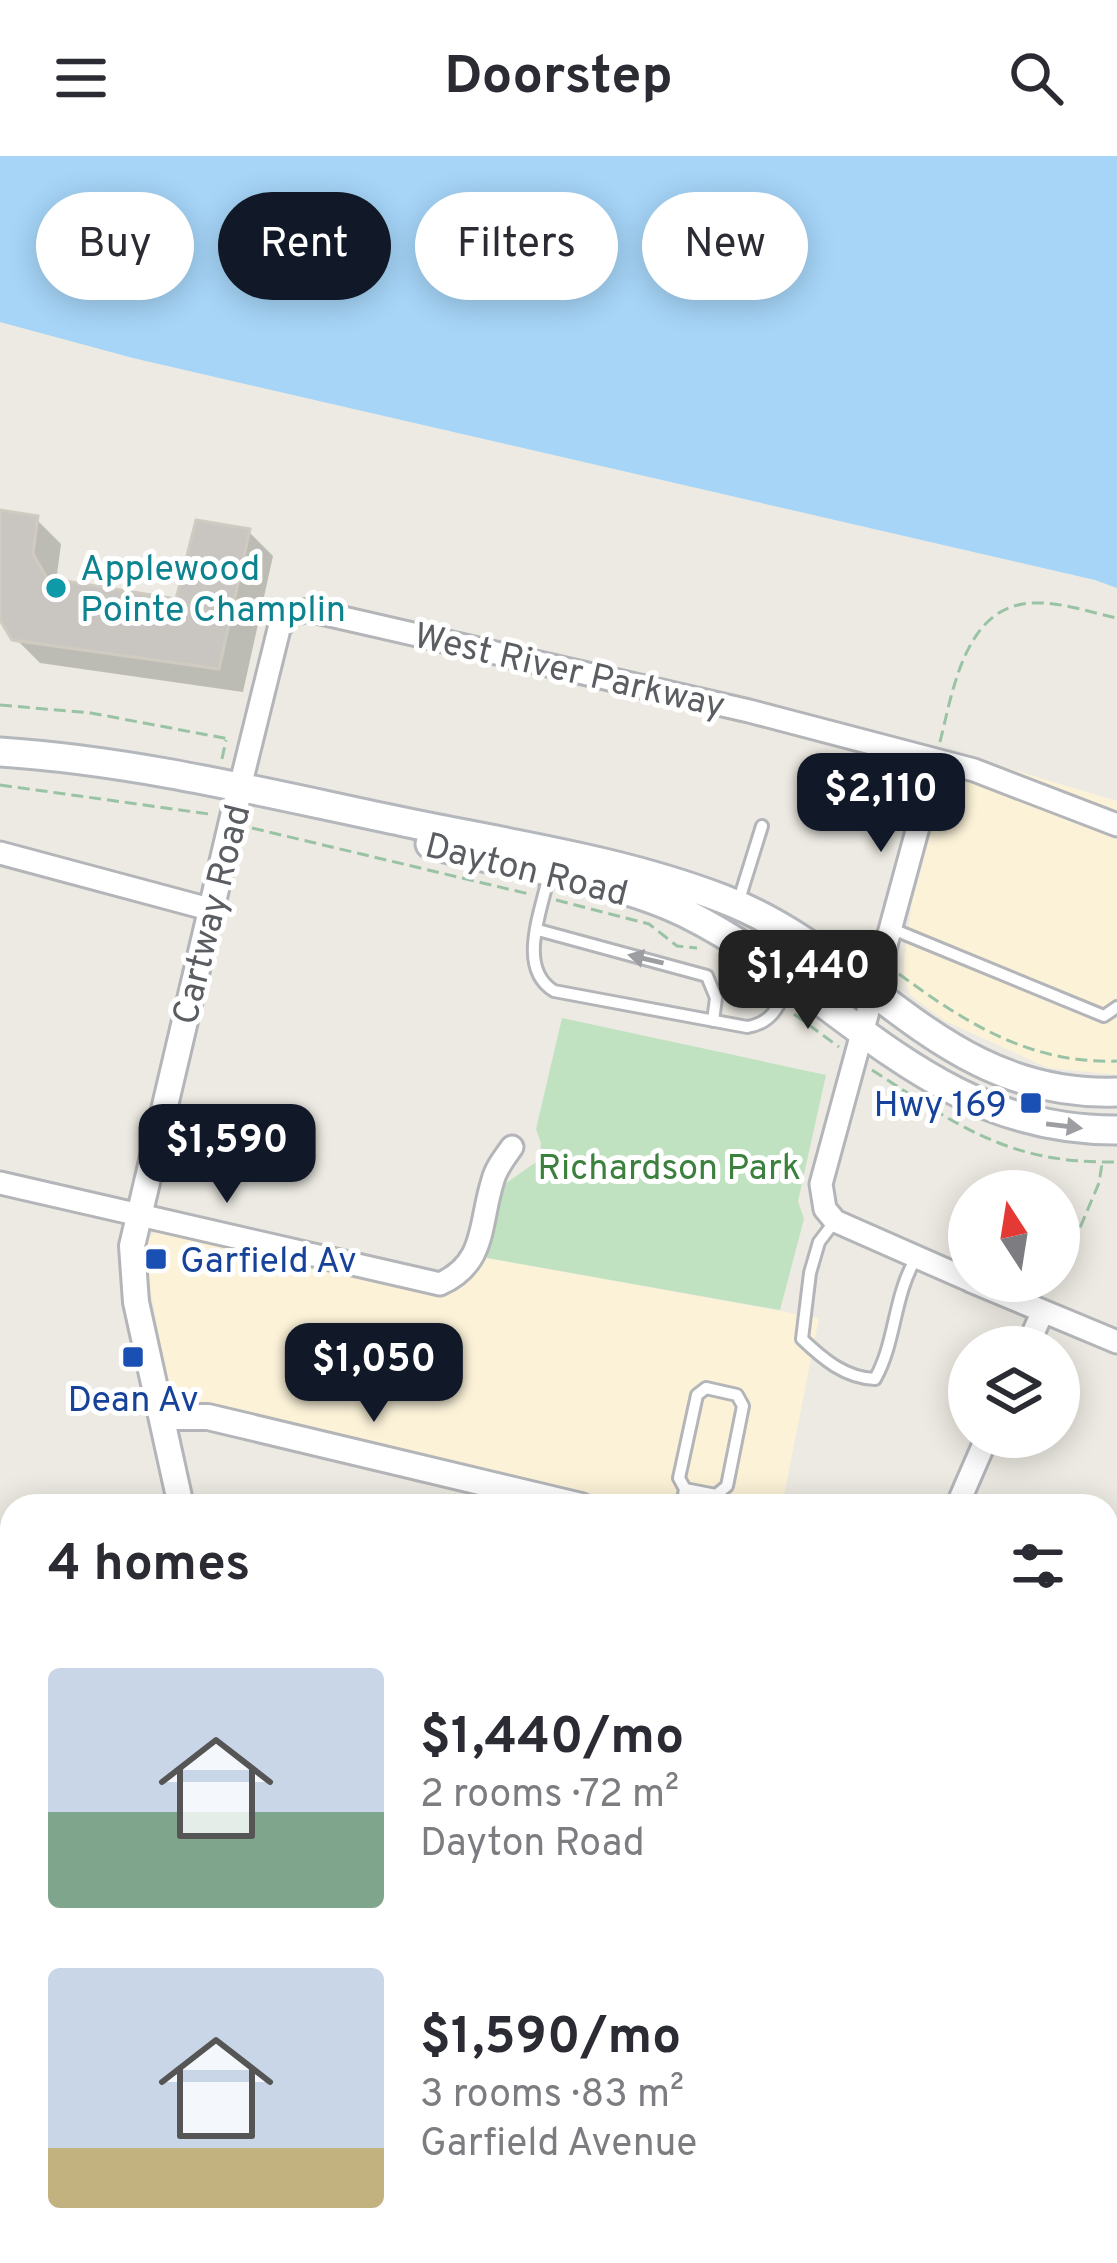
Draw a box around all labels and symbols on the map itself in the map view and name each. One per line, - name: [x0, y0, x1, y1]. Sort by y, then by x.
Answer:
- place label: Applewood Pointe Champlin: [80, 548, 346, 635]
- marker: Applewood Pointe Champlin: [43, 575, 69, 601]
- street label: West River Parkway: [409, 615, 729, 731]
- pin: $2,110: [783, 753, 979, 855]
- street label: Cartway Road: [164, 800, 263, 1030]
- street label: Dayton Road: [420, 824, 632, 919]
- pin: $1,440: [710, 930, 906, 1032]
- one-way arrow: [626, 948, 664, 967]
- place label: Hwy 169: [873, 1084, 1007, 1130]
- marker: Hwy 169: [1018, 1090, 1044, 1116]
- pin: $1,590: [129, 1104, 325, 1206]
- one-way arrow: [1046, 1117, 1083, 1136]
- park label: Richardson Park: [537, 1147, 801, 1193]
- north arrow: [948, 1170, 1080, 1302]
- place label: Garfield Av: [180, 1240, 357, 1286]
- marker: Garfield Av: [143, 1246, 169, 1272]
- pin: $1,050: [276, 1323, 472, 1425]
- marker: Dean Av: [120, 1344, 146, 1370]
- place label: Dean Av: [67, 1379, 199, 1425]

